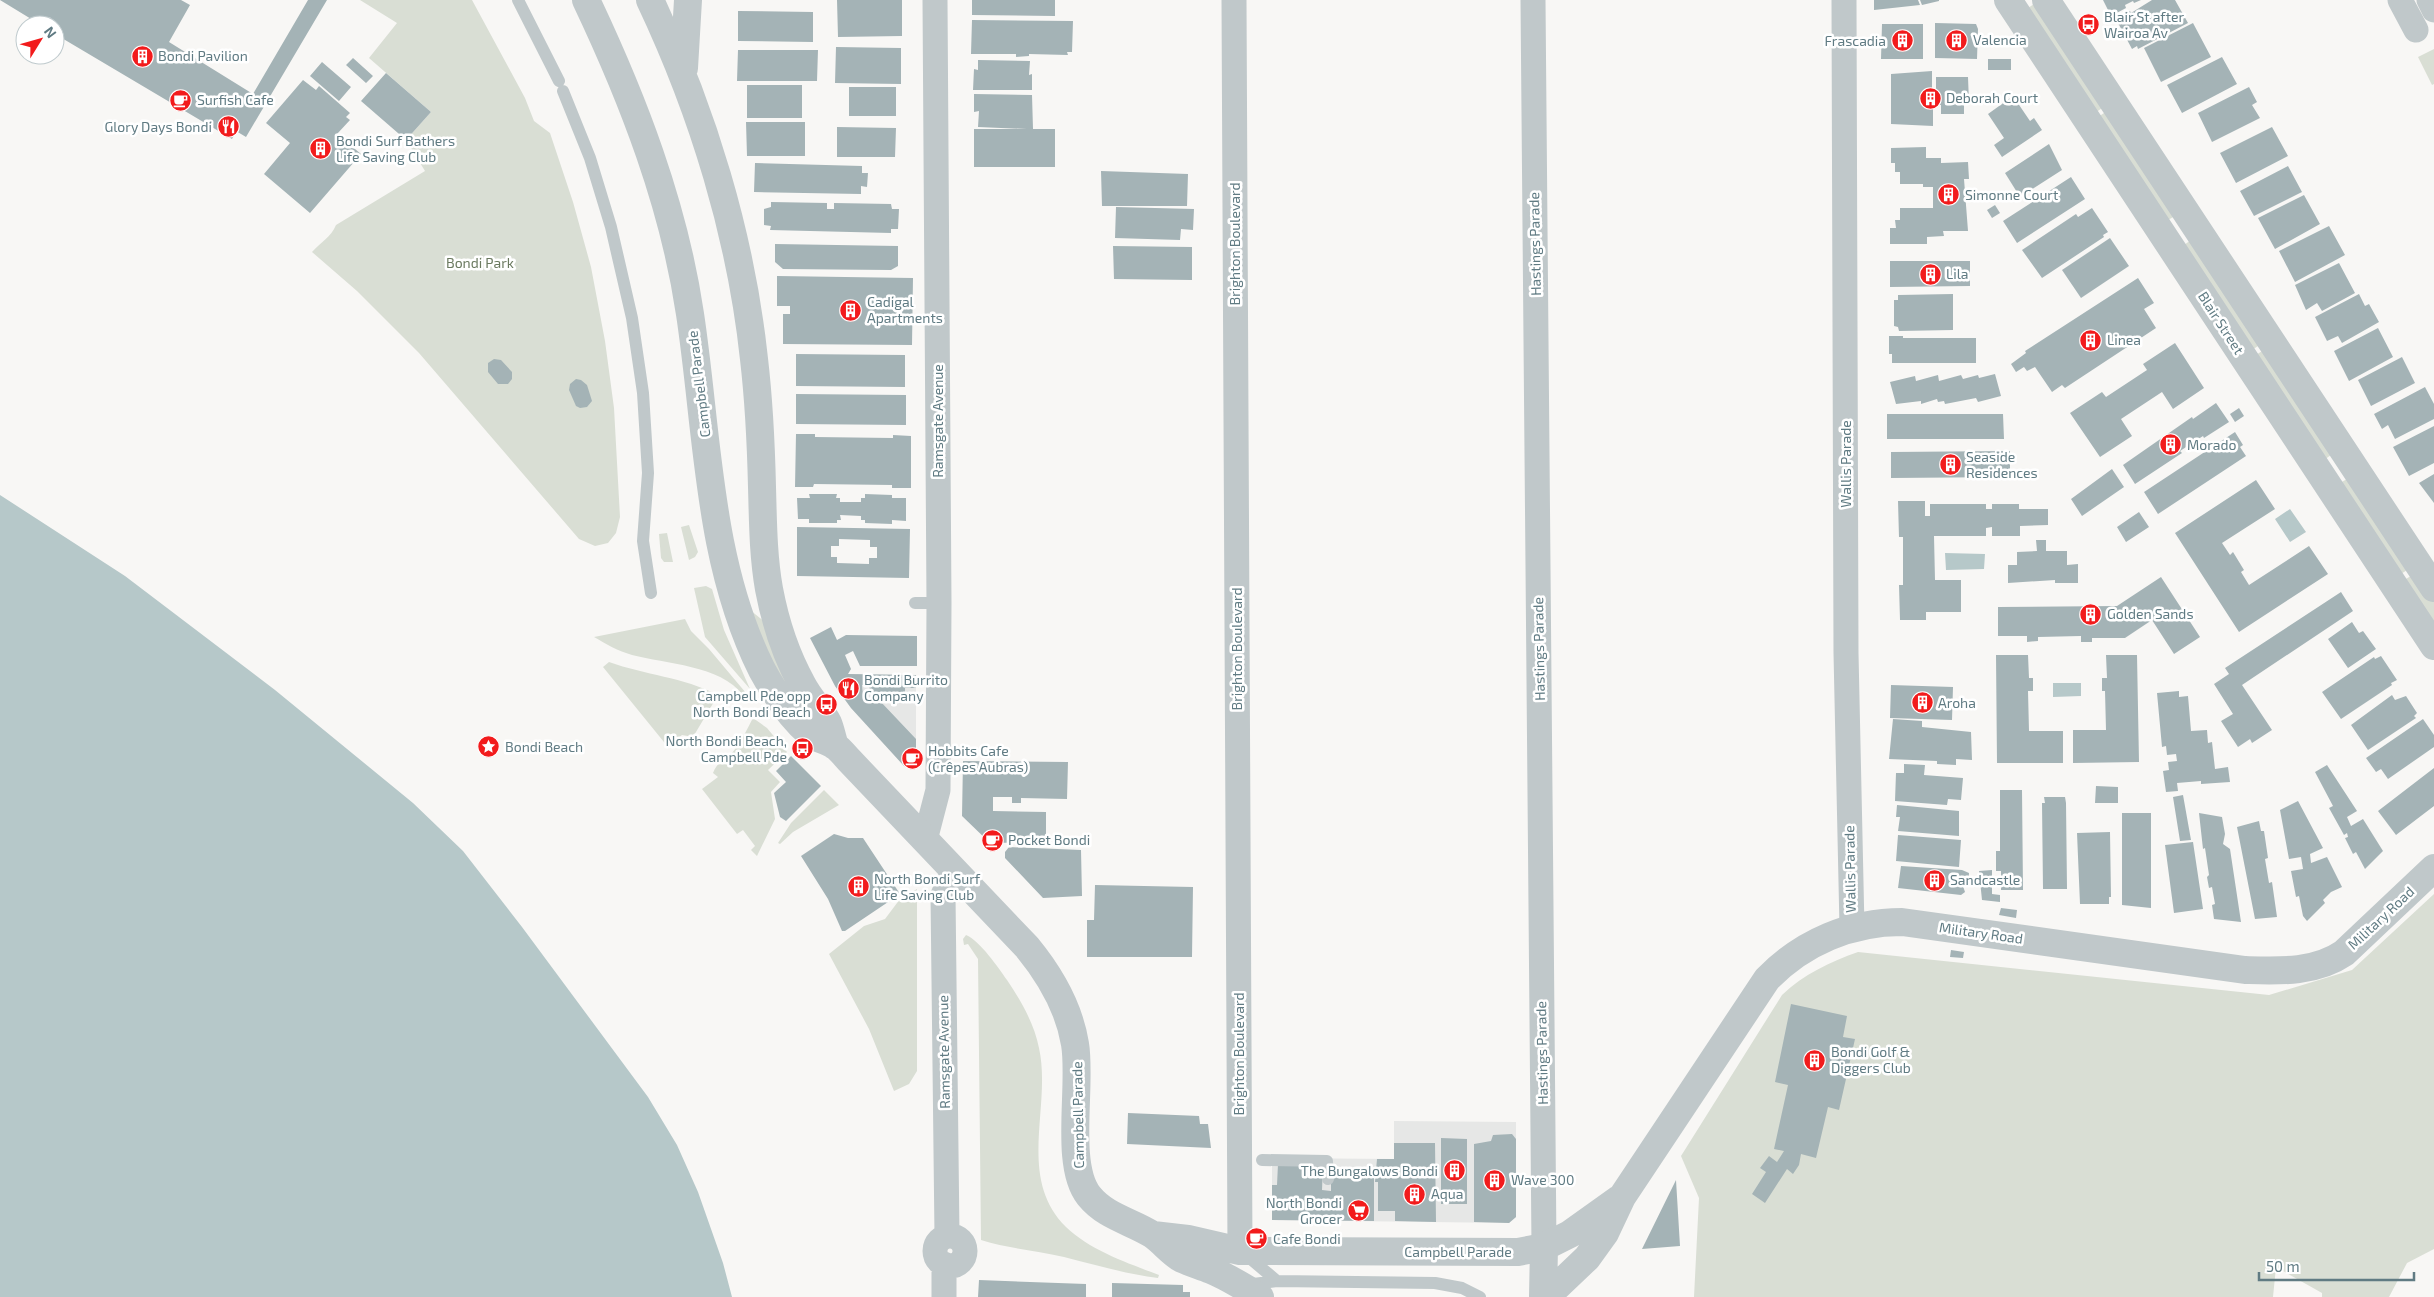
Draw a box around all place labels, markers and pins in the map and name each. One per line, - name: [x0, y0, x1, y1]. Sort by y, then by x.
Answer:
- place label: Blair St after Wairoa Av: [2104, 8, 2185, 41]
- bus stop icon: Blair St after Wairoa Av: [2076, 13, 2100, 37]
- building icon: Valencia: [1945, 28, 1969, 52]
- building icon: Frascadia: [1890, 29, 1914, 53]
- place label: Valencia: [1973, 31, 2027, 48]
- place label: Frascadia: [1825, 32, 1886, 49]
- building icon: Bondi Pavilion: [130, 44, 154, 68]
- place label: Bondi Pavilion: [158, 47, 248, 64]
- building icon: Deborah Court: [1918, 86, 1942, 110]
- cafe icon: Surfish Cafe: [169, 88, 193, 112]
- place label: Deborah Court: [1946, 89, 2038, 106]
- place label: Surfish Cafe: [197, 91, 274, 108]
- restaurant icon: Glory Days Bondi: [216, 115, 240, 139]
- place label: Glory Days Bondi: [104, 118, 212, 135]
- place label: Bondi Surf Bathers Life Saving Club: [336, 132, 455, 165]
- building icon: Bondi Surf Bathers Life Saving Club: [308, 137, 332, 161]
- building icon: Simonne Court: [1937, 183, 1961, 207]
- place label: Simonne Court: [1965, 186, 2058, 203]
- building icon: Lila: [1918, 262, 1942, 286]
- place label: Lila: [1946, 265, 1969, 282]
- place label: Cadigal Apartments: [867, 293, 943, 326]
- building icon: Cadigal Apartments: [839, 298, 863, 322]
- building icon: Linea: [2079, 328, 2103, 352]
- place label: Linea: [2107, 331, 2141, 348]
- building icon: Morado: [2159, 433, 2183, 457]
- place label: Morado: [2187, 436, 2237, 453]
- place label: Seaside Residences: [1966, 448, 2038, 481]
- building icon: Seaside Residences: [1938, 453, 1962, 477]
- building icon: Golden Sands: [2079, 602, 2103, 626]
- place label: Golden Sands: [2107, 605, 2194, 622]
- place label: Bondi Burrito Company: [864, 671, 948, 704]
- restaurant icon: Bondi Burrito Company: [836, 676, 860, 700]
- place label: Campbell Pde opp North Bondi Beach: [693, 687, 811, 720]
- building icon: Aroha: [1910, 691, 1934, 715]
- bus stop icon: Campbell Pde opp North Bondi Beach: [815, 692, 839, 716]
- place label: Aroha: [1938, 694, 1976, 711]
- place label: North Bondi Beach, Campbell Pde: [666, 732, 787, 765]
- place icon: Bondi Beach: [477, 735, 501, 759]
- bus stop icon: North Bondi Beach, Campbell Pde: [791, 737, 815, 761]
- place label: Bondi Beach: [505, 738, 583, 755]
- place label: Hobbits Cafe (Crêpes Aubras): [928, 742, 1028, 775]
- cafe icon: Hobbits Cafe (Crêpes Aubras): [900, 747, 924, 771]
- cafe icon: Pocket Bondi: [980, 828, 1004, 852]
- place label: Pocket Bondi: [1008, 831, 1090, 848]
- building icon: Sandcastle: [1922, 868, 1946, 892]
- place label: North Bondi Surf Life Saving Club: [874, 870, 981, 903]
- place label: Sandcastle: [1950, 871, 2020, 888]
- building icon: North Bondi Surf Life Saving Club: [846, 875, 870, 899]
- place label: Bondi Golf & Diggers Club: [1831, 1043, 1911, 1076]
- building icon: Bondi Golf & Diggers Club: [1803, 1048, 1827, 1072]
- building icon: The Bungalows Bondi: [1442, 1159, 1466, 1183]
- place label: The Bungalows Bondi: [1301, 1162, 1438, 1179]
- building icon: Wave 300: [1483, 1168, 1507, 1192]
- place label: Wave 300: [1511, 1171, 1574, 1188]
- building icon: Aqua: [1403, 1182, 1427, 1206]
- place label: Aqua: [1431, 1185, 1463, 1202]
- place label: North Bondi Grocer: [1266, 1194, 1342, 1227]
- supermarket icon: North Bondi Grocer: [1346, 1199, 1370, 1223]
- cafe icon: Cafe Bondi: [1245, 1227, 1269, 1251]
- place label: Cafe Bondi: [1273, 1230, 1341, 1247]

